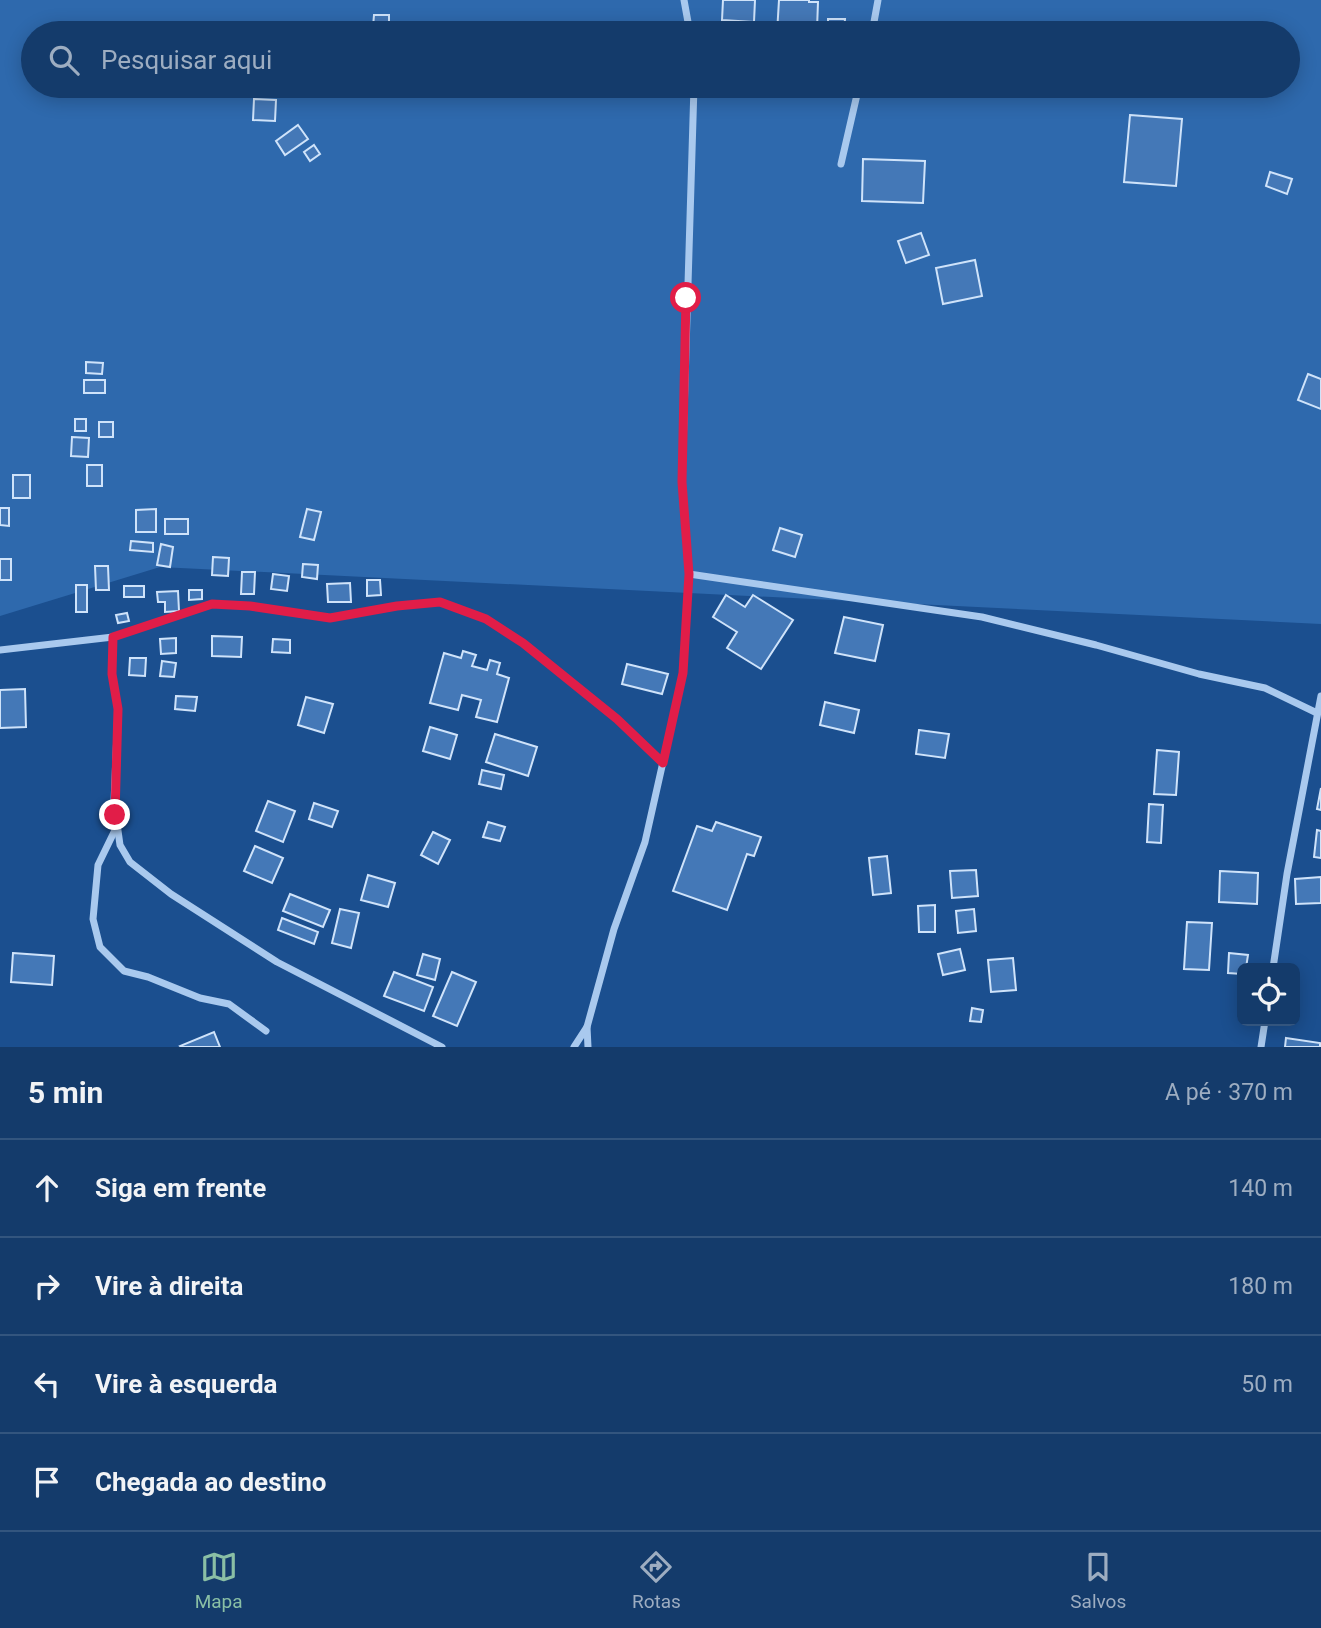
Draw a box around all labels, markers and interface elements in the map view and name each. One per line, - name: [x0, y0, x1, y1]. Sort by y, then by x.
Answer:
- search box: [21, 21, 1300, 98]
- icon: search: [45, 41, 83, 79]
- text: Pesquisar aqui: [101, 45, 272, 75]
- route start: [670, 282, 701, 313]
- route end: [99, 799, 130, 830]
- map controls: [1237, 963, 1300, 1026]
- button: locate: [1237, 963, 1300, 1026]
- text: 5 min: [28, 1075, 103, 1110]
- text: A pé · 370 m: [1165, 1079, 1293, 1106]
- icon: ahead: [28, 1169, 66, 1207]
- text: Siga em frente: [95, 1173, 266, 1203]
- text: 140 m: [1228, 1175, 1293, 1202]
- icon: right: [28, 1267, 66, 1305]
- text: Vire à direita: [95, 1271, 243, 1301]
- text: 180 m: [1228, 1273, 1293, 1300]
- icon: left: [28, 1365, 66, 1403]
- text: Vire à esquerda: [95, 1369, 278, 1399]
- text: 50 m: [1241, 1371, 1293, 1398]
- icon: arrive: [28, 1463, 66, 1501]
- text: Chegada ao destino: [95, 1467, 326, 1497]
- tab: Mapa: [195, 1548, 243, 1613]
- tab: Rotas: [632, 1548, 681, 1613]
- tab: Salvos: [1070, 1548, 1126, 1613]

